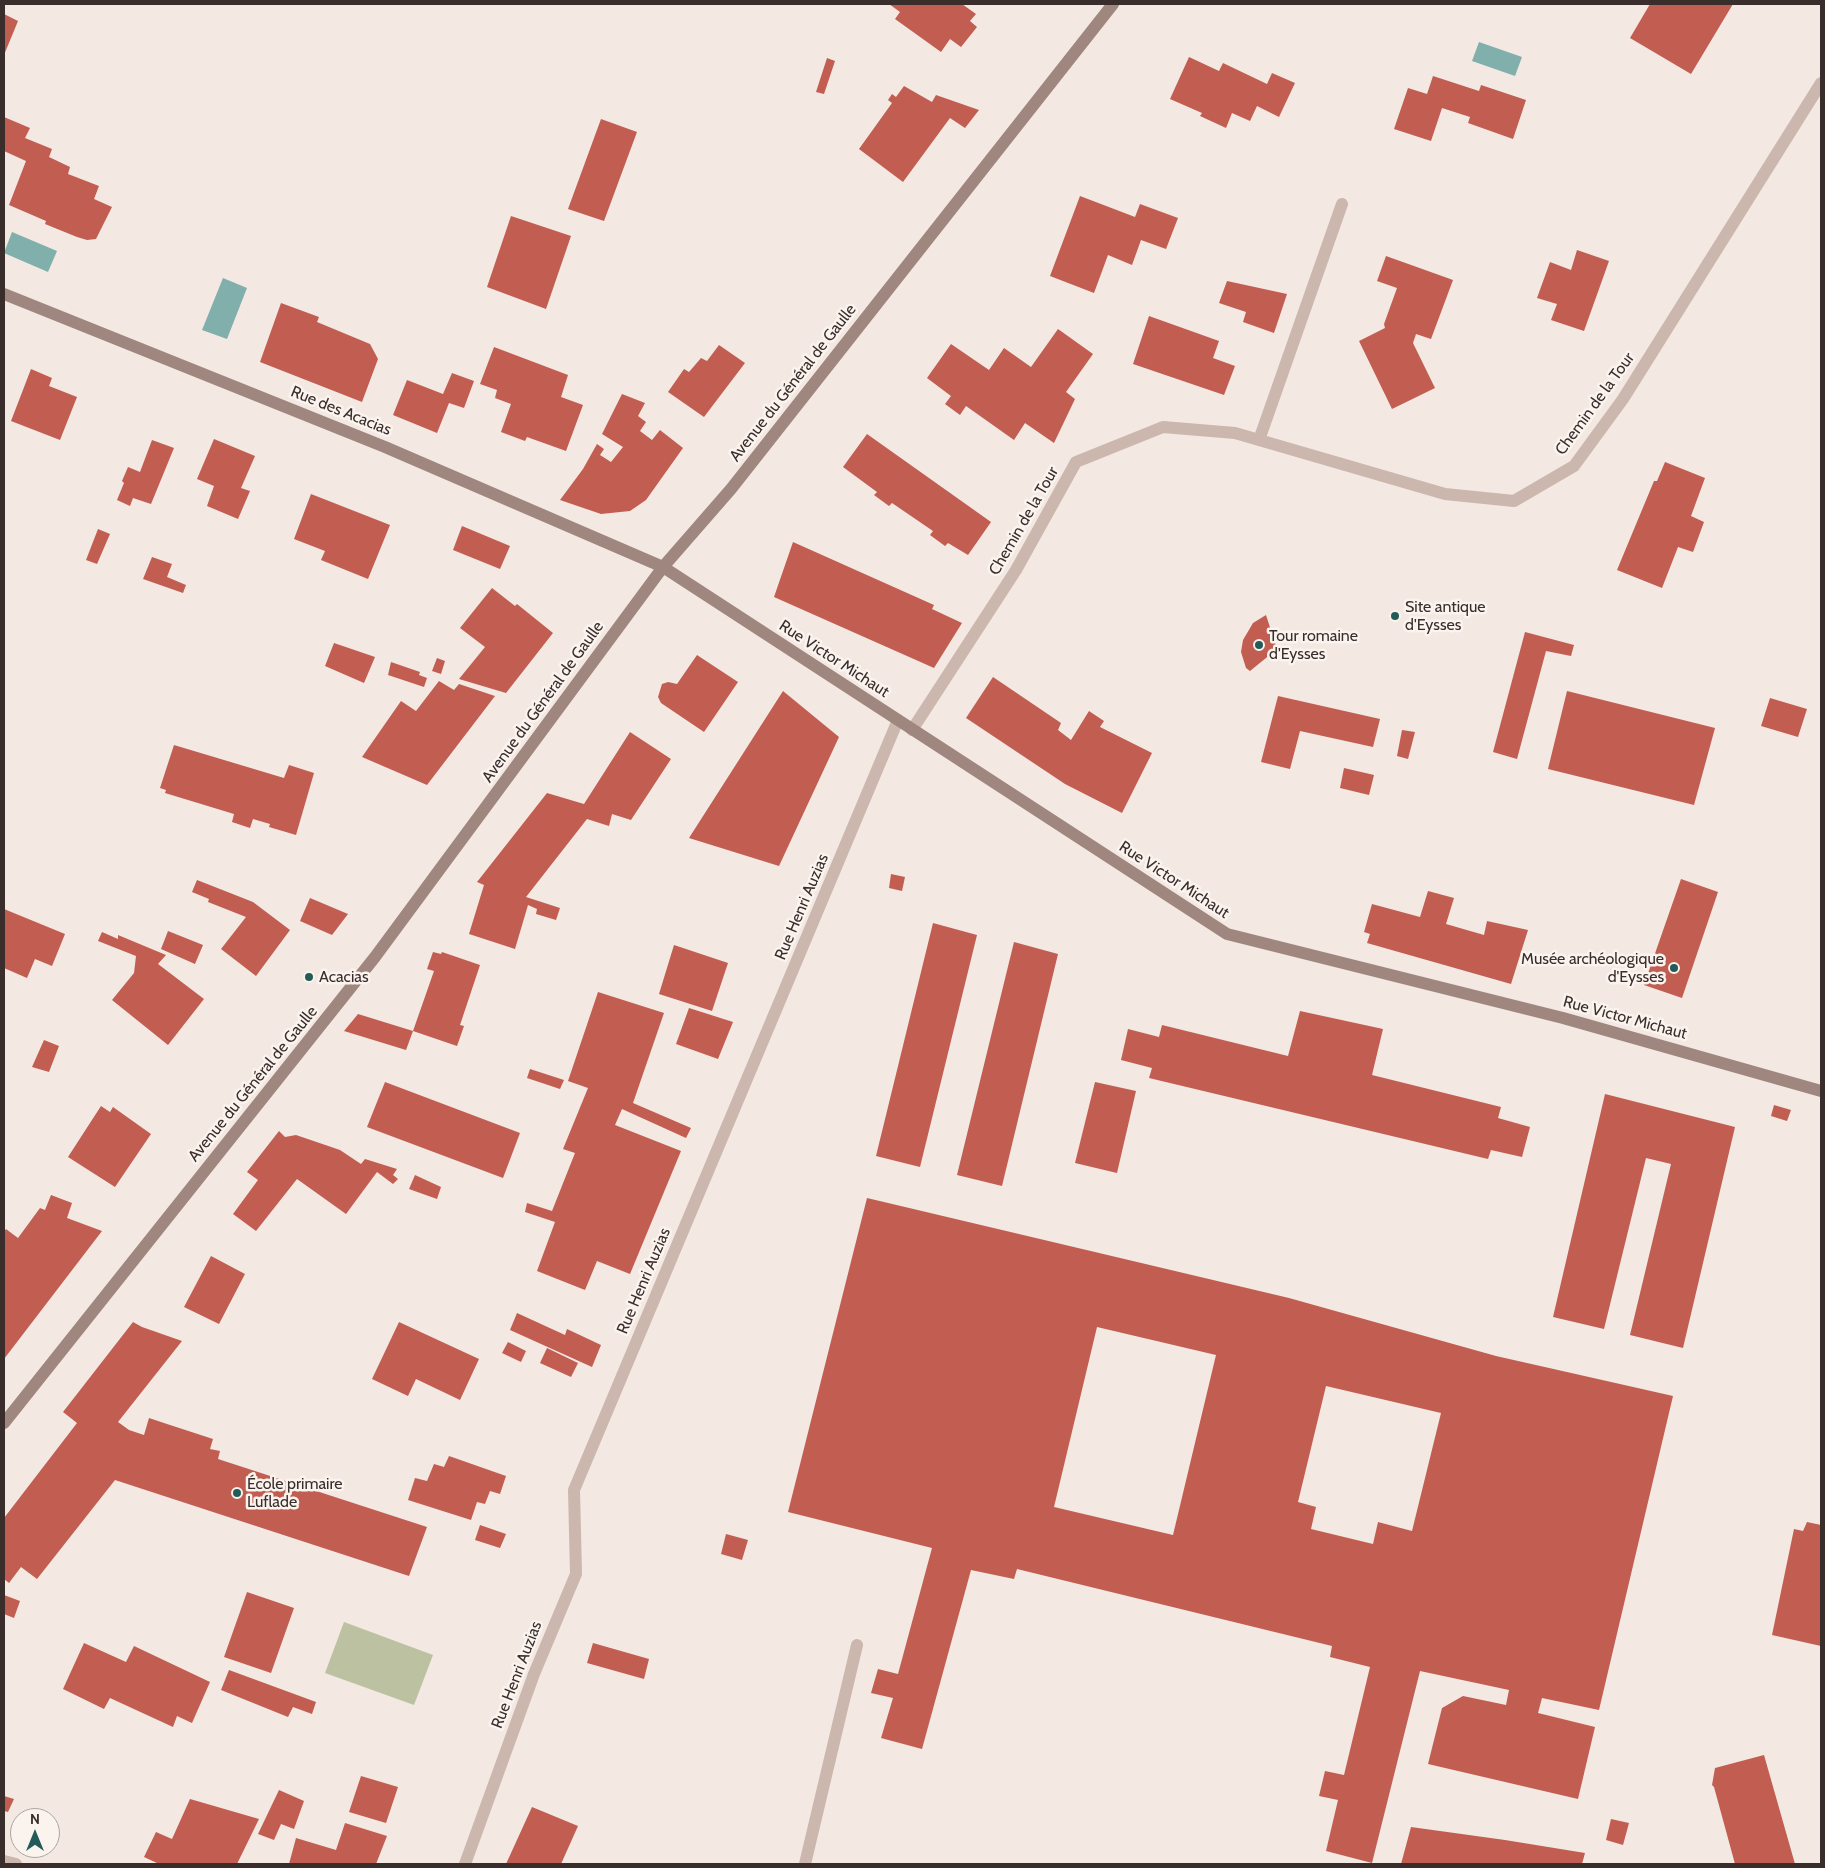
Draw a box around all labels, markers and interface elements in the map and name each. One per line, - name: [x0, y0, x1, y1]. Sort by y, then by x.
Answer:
- street label: Avenue du Général de Gaulle: [726, 301, 860, 465]
- street label: Chemin de la Tour: [1551, 349, 1639, 459]
- street label: Rue des Acacias: [288, 382, 394, 440]
- street label: Chemin de la Tour: [985, 463, 1063, 579]
- place label: Site antique d'Eysses: [1405, 597, 1486, 635]
- marker: Site antique d'Eysses: [1389, 610, 1401, 622]
- street label: Rue Victor Michaut: [775, 616, 893, 702]
- street label: Avenue du Général de Gaulle: [478, 618, 608, 786]
- place label: Tour romaine d'Eysses: [1269, 626, 1358, 664]
- marker: Tour romaine d'Eysses: [1253, 639, 1265, 651]
- street label: Rue Victor Michaut: [1115, 837, 1233, 923]
- street label: Rue Henri Auzias: [771, 851, 833, 963]
- place label: Musée archéologique d'Eysses: [1521, 949, 1664, 987]
- marker: Musée archéologique d'Eysses: [1668, 962, 1680, 974]
- place label: Acacias: [319, 967, 369, 987]
- marker: Acacias: [303, 971, 315, 983]
- street label: Rue Victor Michaut: [1561, 992, 1689, 1044]
- street label: Avenue du Général de Gaulle: [184, 1002, 322, 1166]
- street label: Rue Henri Auzias: [613, 1225, 675, 1337]
- place label: École primaire Luflade: [247, 1474, 343, 1512]
- marker: École primaire Luflade: [231, 1487, 243, 1499]
- street label: Rue Henri Auzias: [488, 1619, 546, 1731]
- north arrow: [10, 1808, 60, 1858]
- text: N: [30, 1810, 40, 1828]

